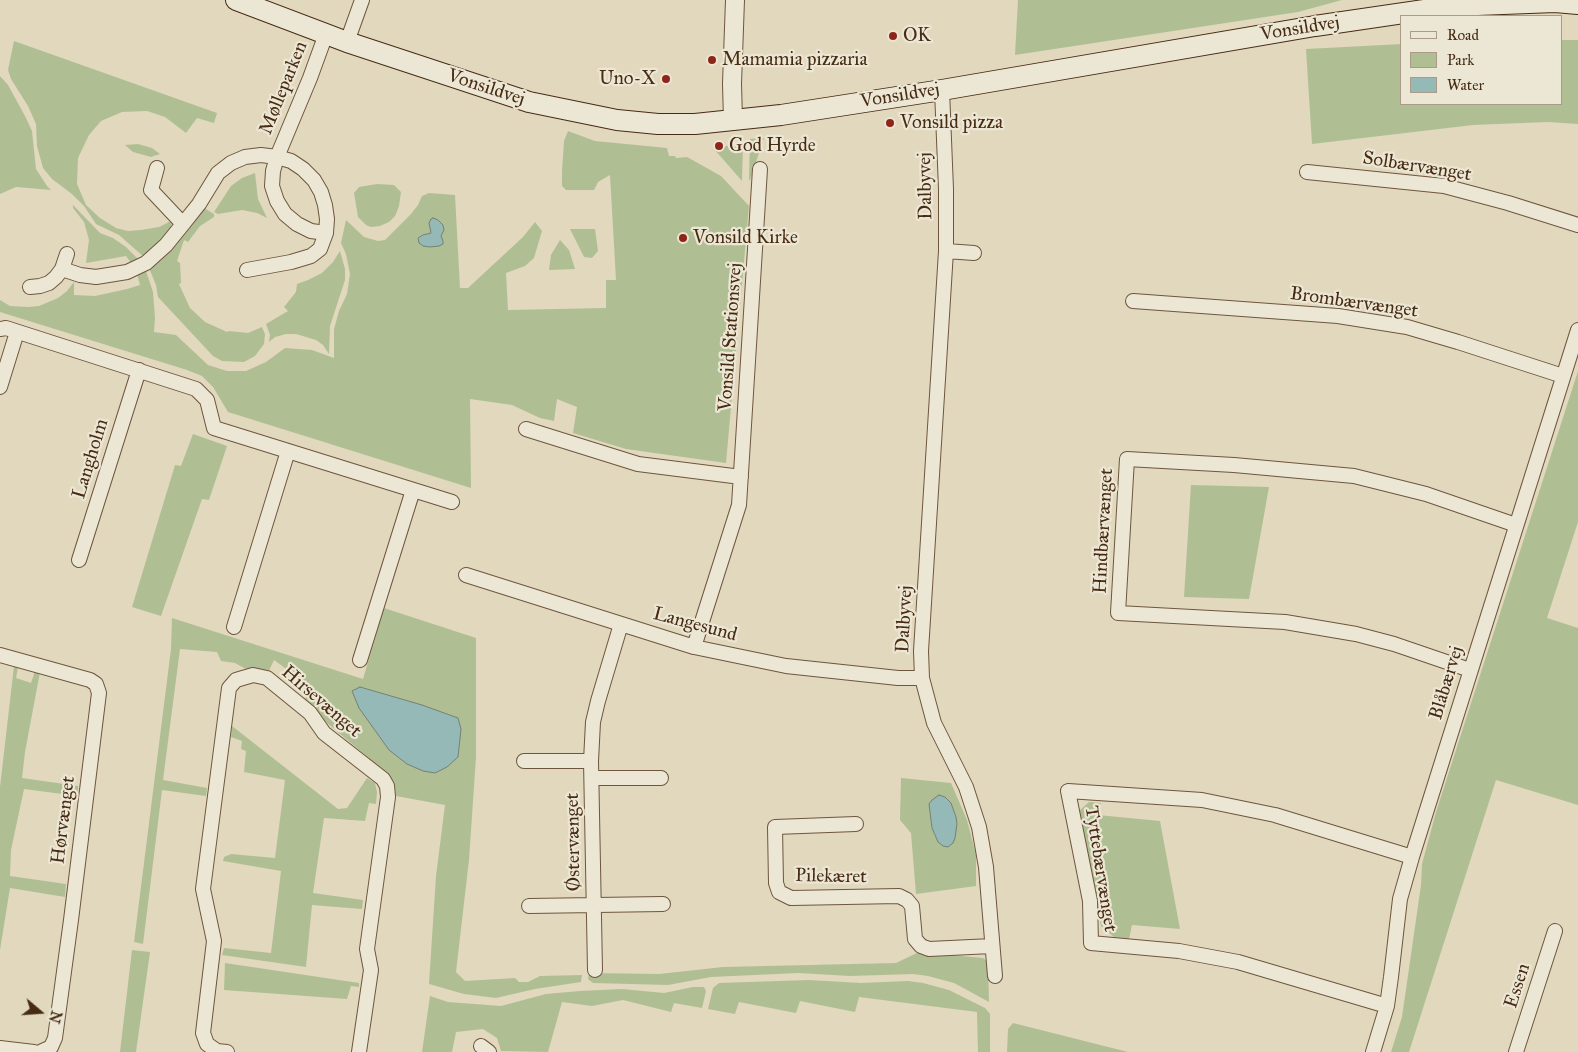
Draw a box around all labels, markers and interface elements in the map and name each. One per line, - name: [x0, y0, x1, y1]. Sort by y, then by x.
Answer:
- street label: Vonsildvej: [1259, 11, 1341, 47]
- legend: [1400, 15, 1563, 105]
- place label: OK: [903, 25, 931, 47]
- text: Road: [1447, 26, 1479, 44]
- marker: OK: [887, 30, 899, 42]
- street label: Mølleparken: [255, 38, 313, 138]
- place label: Mamamia pizzaria: [722, 49, 868, 71]
- text: Park: [1447, 51, 1474, 69]
- marker: Mamamia pizzaria: [706, 54, 718, 66]
- street label: Vonsildvej: [444, 65, 528, 111]
- place label: Uno-X: [599, 68, 656, 90]
- marker: Uno-X: [660, 73, 672, 85]
- text: Water: [1447, 76, 1484, 94]
- street label: Vonsildvej: [859, 78, 941, 114]
- place label: Vonsild pizza: [900, 112, 1003, 134]
- marker: Vonsild pizza: [884, 117, 896, 129]
- place label: God Hyrde: [729, 135, 816, 157]
- marker: God Hyrde: [713, 140, 725, 152]
- street label: Solbærvænget: [1361, 147, 1473, 187]
- street label: Dalbyvej: [914, 152, 938, 220]
- place label: Vonsild Kirke: [693, 227, 798, 249]
- marker: Vonsild Kirke: [677, 232, 689, 244]
- street label: Vonsild Stationsvej: [714, 262, 748, 412]
- street label: Brombærvænget: [1289, 283, 1419, 323]
- street label: Langholm: [68, 416, 114, 502]
- street label: Hindbærvænget: [1089, 468, 1119, 594]
- street label: Dalbyvej: [892, 585, 918, 653]
- street label: Langesund: [651, 603, 739, 647]
- street label: Blåbærvej: [1425, 643, 1469, 723]
- street label: Hirsevænget: [276, 661, 366, 743]
- street label: Hørvænget: [47, 775, 81, 865]
- street label: Østervænget: [562, 793, 586, 891]
- street label: Tyttebærvænget: [1079, 804, 1121, 934]
- street label: Pilekæret: [795, 865, 867, 889]
- street label: Essen: [1500, 961, 1536, 1011]
- north arrow: [15, 987, 65, 1037]
- text: N: [45, 1009, 65, 1025]

